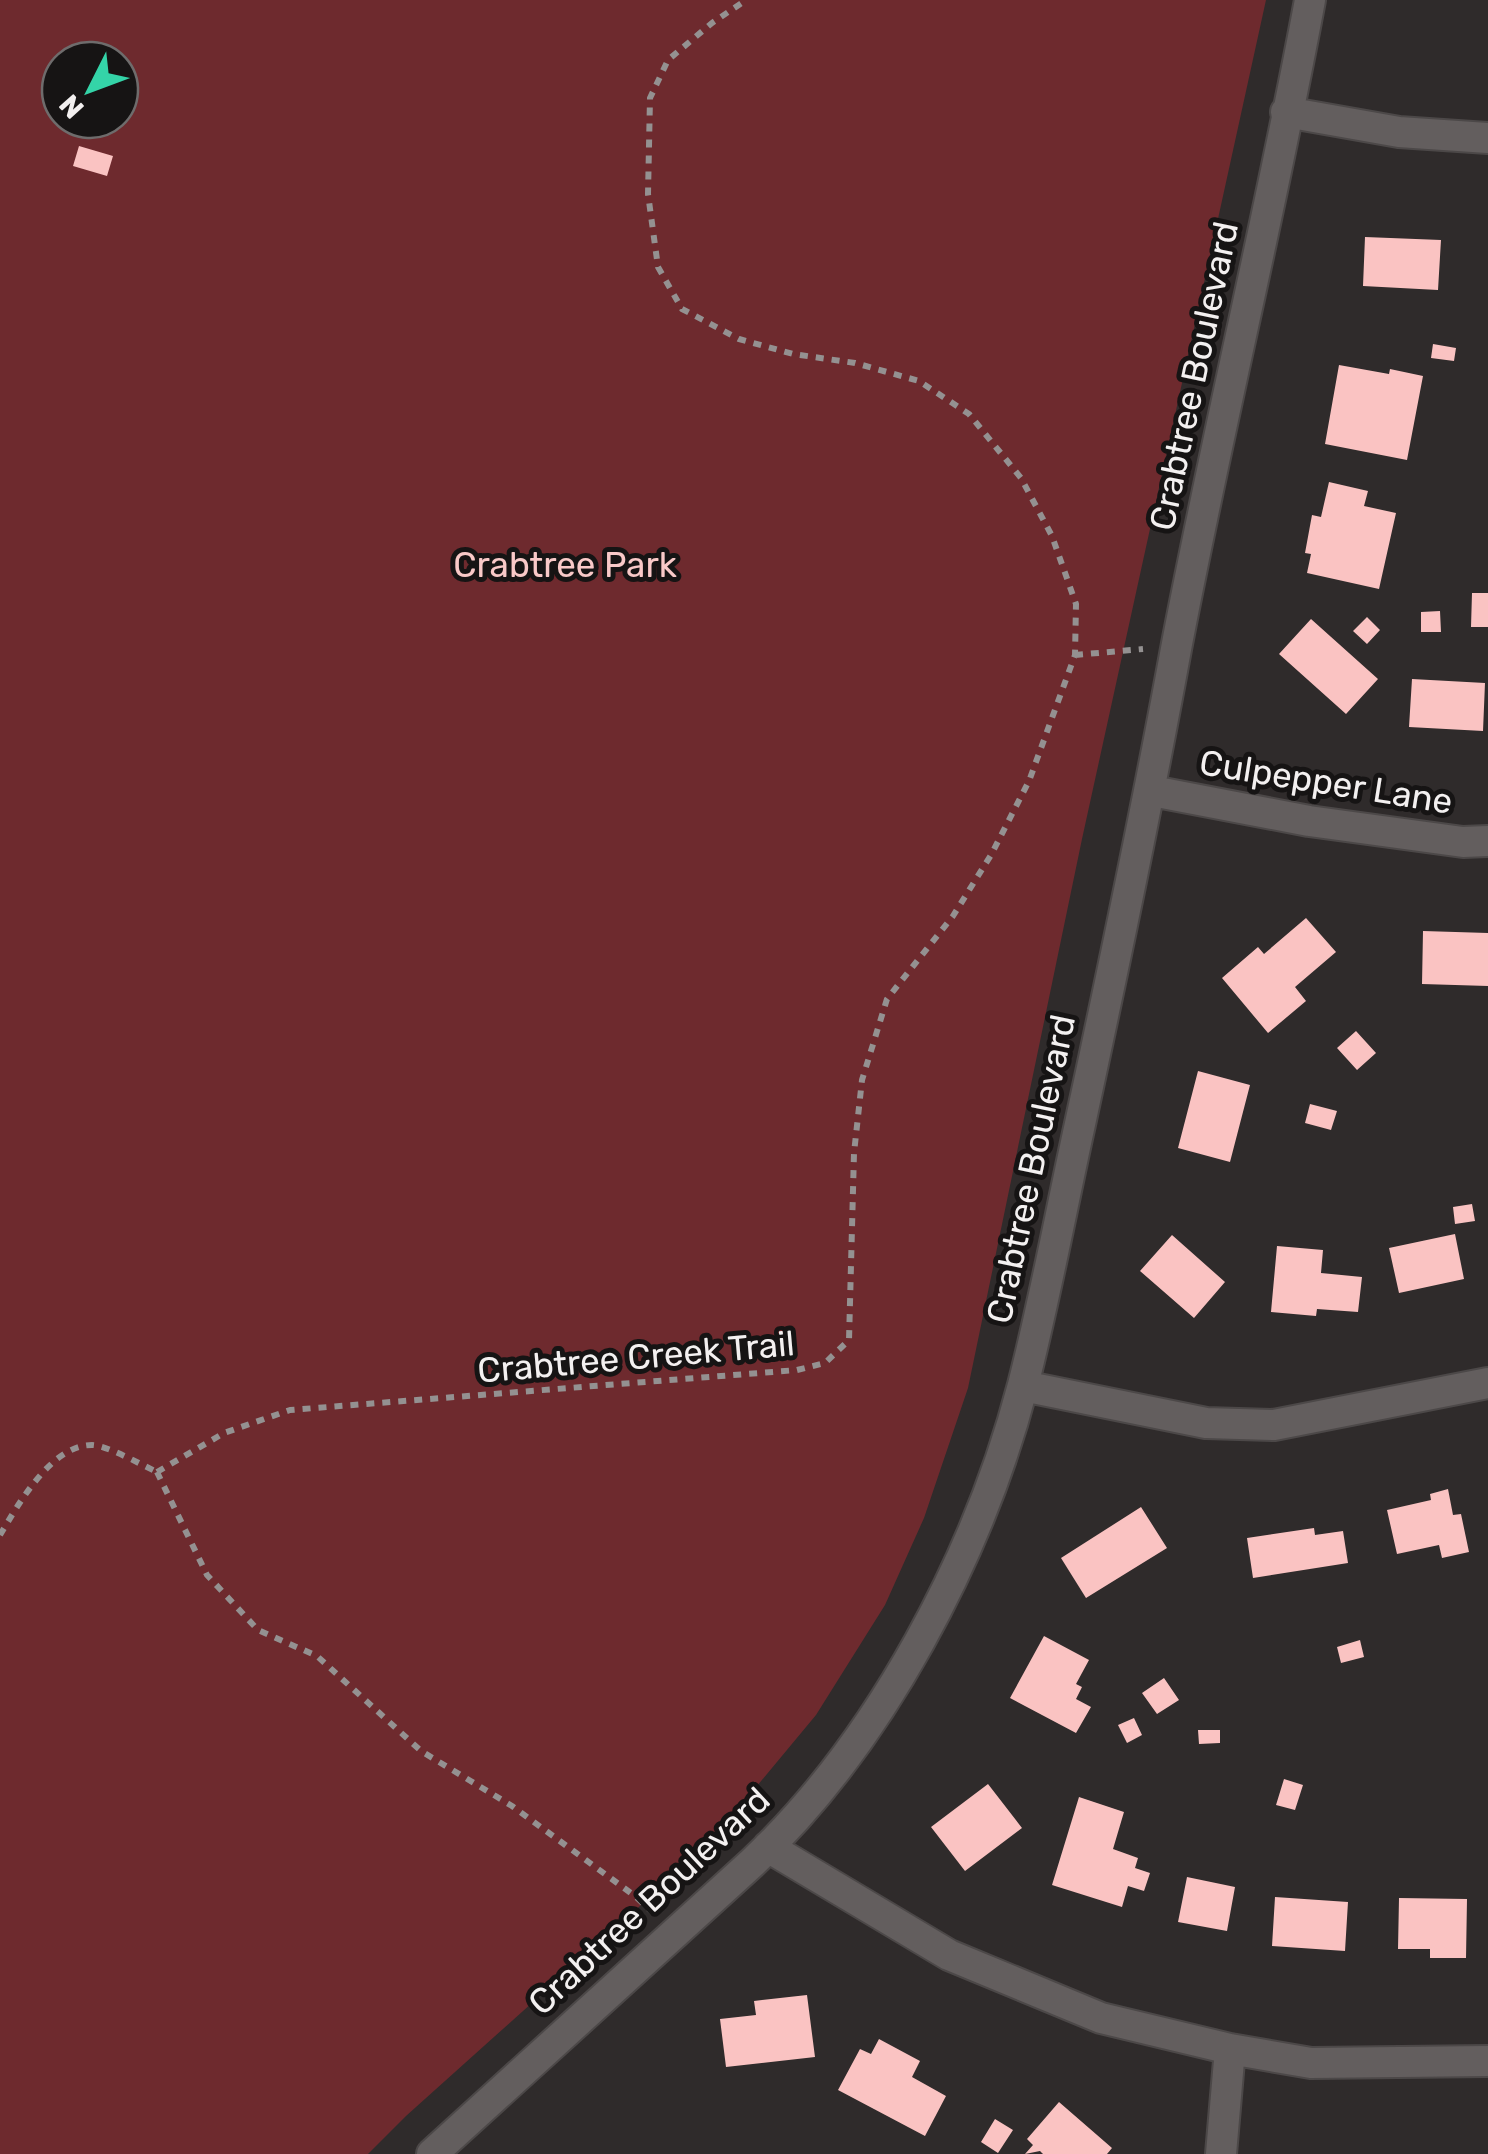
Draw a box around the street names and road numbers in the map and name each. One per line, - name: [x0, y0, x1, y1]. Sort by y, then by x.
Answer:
- street label: Crabtree Boulevard: [1141, 218, 1247, 534]
- street label: Culpepper Lane: [1196, 741, 1456, 823]
- street label: Crabtree Boulevard: [978, 1011, 1084, 1327]
- street label: Crabtree Creek Trail: [476, 1322, 796, 1392]
- street label: Crabtree Boulevard: [520, 1778, 778, 2024]

